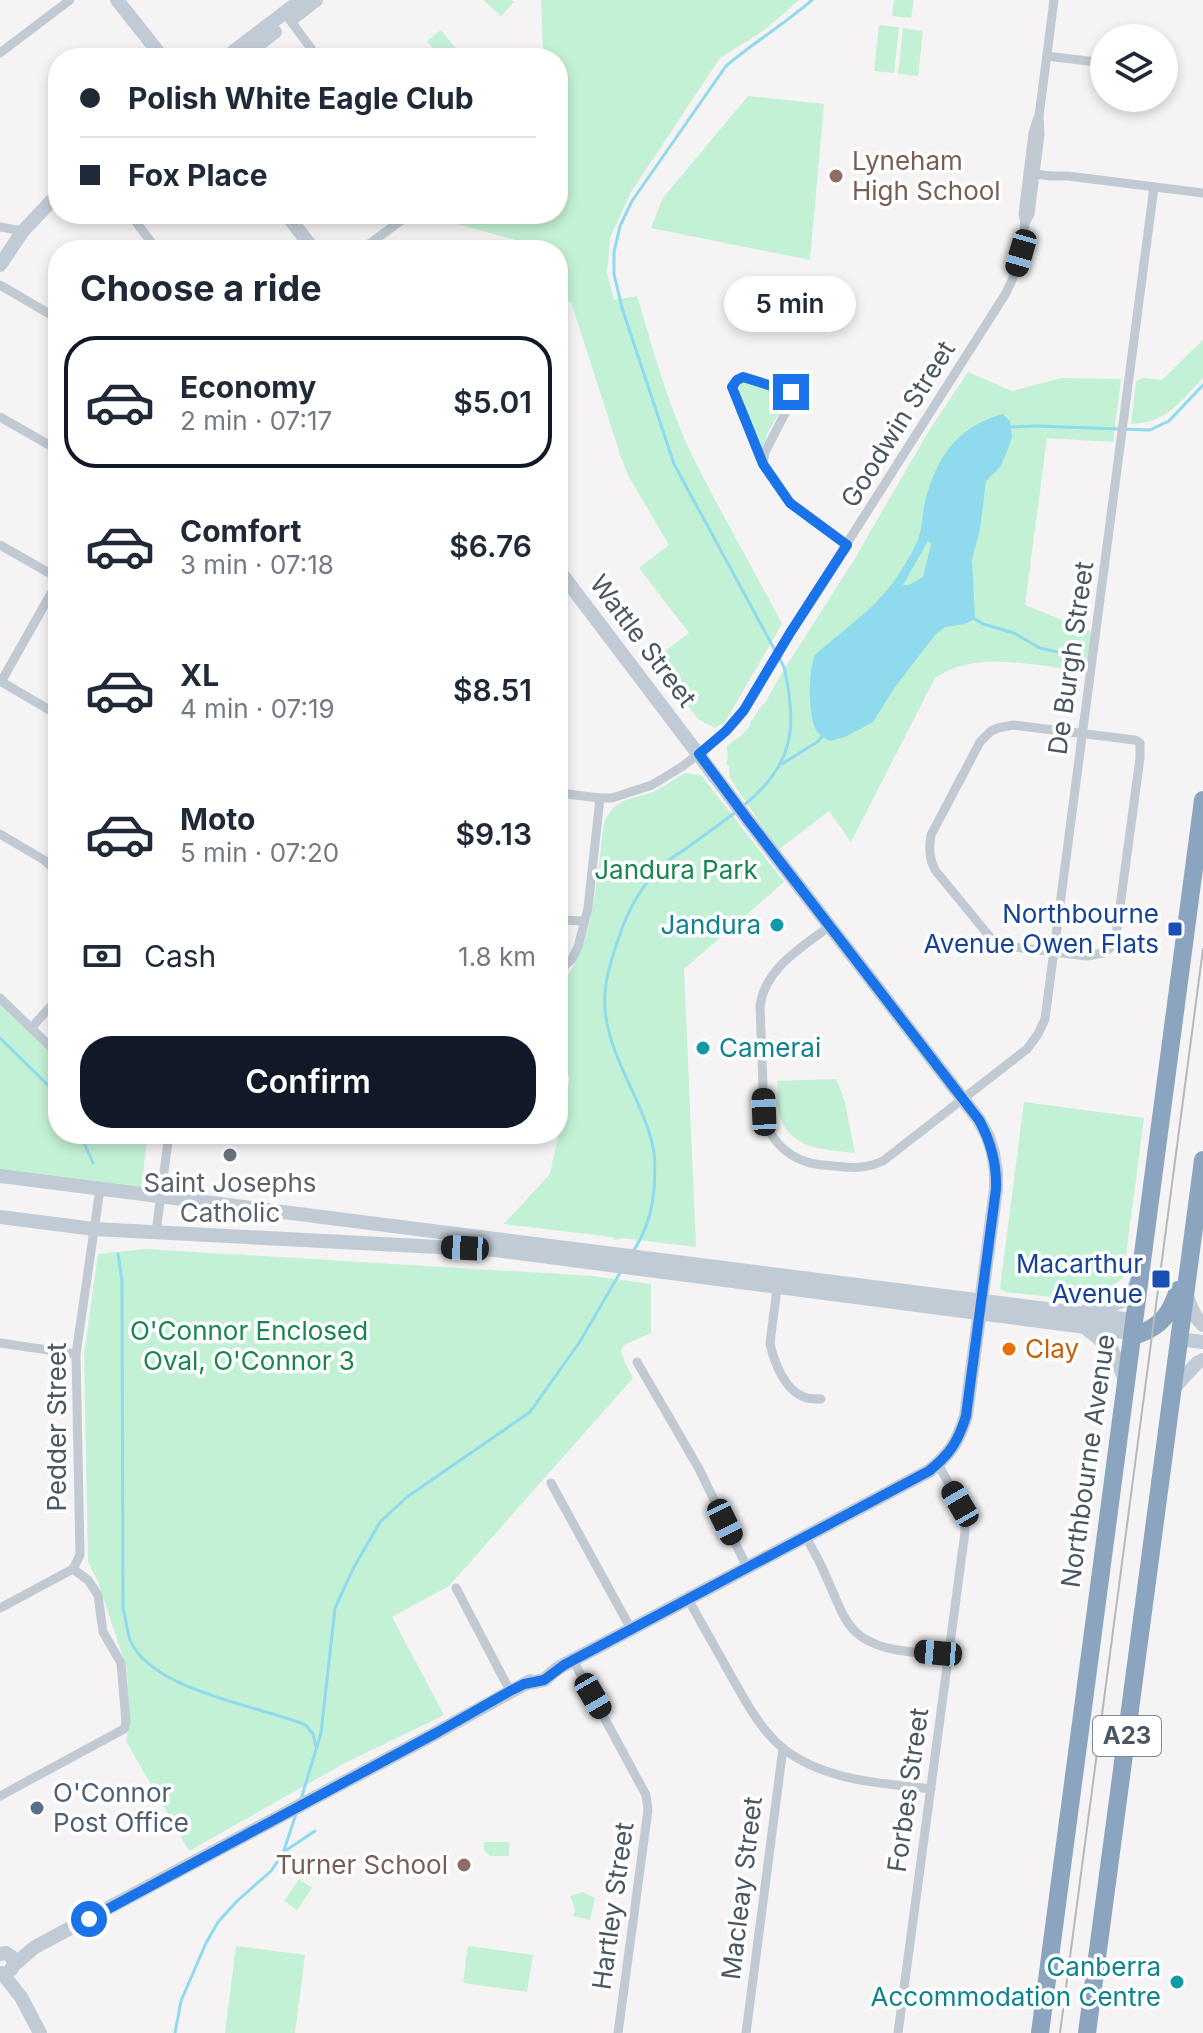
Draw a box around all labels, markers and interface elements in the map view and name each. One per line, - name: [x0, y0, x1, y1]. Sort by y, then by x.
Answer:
- map controls: [1090, 24, 1178, 112]
- button: layers: [1090, 24, 1178, 112]
- text: Polish White Eagle Club: [128, 80, 474, 116]
- place label: Lyneham High School: [852, 145, 1001, 206]
- text: Fox Place: [128, 157, 268, 193]
- marker: Lyneham High School: [827, 167, 845, 185]
- car: [1003, 227, 1039, 279]
- text: Choose a ride: [80, 266, 322, 310]
- callout: 5 min: [725, 276, 857, 332]
- text: 5 min: [755, 288, 825, 319]
- street label: Goodwin Street: [834, 335, 961, 513]
- icon: car: [84, 366, 156, 438]
- text: Economy: [180, 369, 316, 405]
- route end: [773, 374, 809, 410]
- text: $5.01: [453, 384, 532, 420]
- text: 2 min · 07:17: [180, 405, 332, 436]
- icon: car: [84, 510, 156, 582]
- text: Comfort: [180, 513, 301, 549]
- text: $6.76: [449, 528, 532, 564]
- text: 3 min · 07:18: [180, 549, 334, 580]
- street label: De Burgh Street: [1042, 559, 1099, 757]
- street label: Wattle Street: [584, 569, 703, 713]
- icon: car: [84, 654, 156, 726]
- text: XL: [180, 657, 219, 693]
- text: $8.51: [453, 672, 532, 708]
- text: 4 min · 07:19: [180, 693, 335, 724]
- icon: car: [84, 798, 156, 870]
- text: Moto: [180, 801, 255, 837]
- text: $9.13: [455, 816, 532, 852]
- text: 5 min · 07:20: [180, 837, 339, 868]
- park label: Jandura Park: [594, 854, 758, 885]
- place label: Northbourne Avenue Owen Flats: [924, 898, 1159, 959]
- place label: Jandura: [661, 909, 761, 940]
- marker: Jandura: [768, 916, 786, 934]
- marker: Northbourne Avenue Owen Flats: [1166, 920, 1184, 938]
- icon: cash: [80, 934, 124, 978]
- text: Cash: [144, 938, 216, 974]
- text: 1.8 km: [458, 941, 536, 972]
- place label: Camerai: [719, 1032, 821, 1063]
- button: Confirm: [80, 1036, 536, 1128]
- marker: Camerai: [694, 1039, 712, 1057]
- car: [751, 1088, 777, 1136]
- marker: Saint Josephs Catholic: [221, 1146, 239, 1164]
- place label: Saint Josephs Catholic: [143, 1167, 317, 1228]
- car: [440, 1235, 490, 1261]
- place label: Macarthur Avenue: [1016, 1248, 1143, 1309]
- marker: Macarthur Avenue: [1150, 1268, 1172, 1290]
- park label: O'Connor Enclosed Oval, O'Connor 3: [130, 1315, 368, 1376]
- street label: Northbourne Avenue: [1054, 1332, 1121, 1590]
- place label: Clay: [1025, 1333, 1079, 1364]
- marker: Clay: [1000, 1340, 1018, 1358]
- street label: Pedder Street: [41, 1342, 72, 1512]
- car: [938, 1477, 982, 1531]
- car: [704, 1495, 746, 1549]
- car: [913, 1639, 963, 1667]
- car: [571, 1669, 615, 1723]
- street label: Forbes Street: [881, 1706, 934, 1874]
- road number: A23: [1093, 1716, 1161, 1756]
- place label: O'Connor Post Office: [53, 1777, 189, 1838]
- street label: Macleay Street: [715, 1795, 768, 1981]
- marker: O'Connor Post Office: [28, 1799, 46, 1817]
- street label: Hartley Street: [585, 1820, 640, 1992]
- place label: Turner School: [276, 1849, 448, 1880]
- marker: Turner School: [455, 1856, 473, 1874]
- route start: [71, 1901, 107, 1937]
- place label: Canberra Accommodation Centre: [871, 1951, 1161, 2012]
- marker: Canberra Accommodation Centre: [1168, 1973, 1186, 1991]

